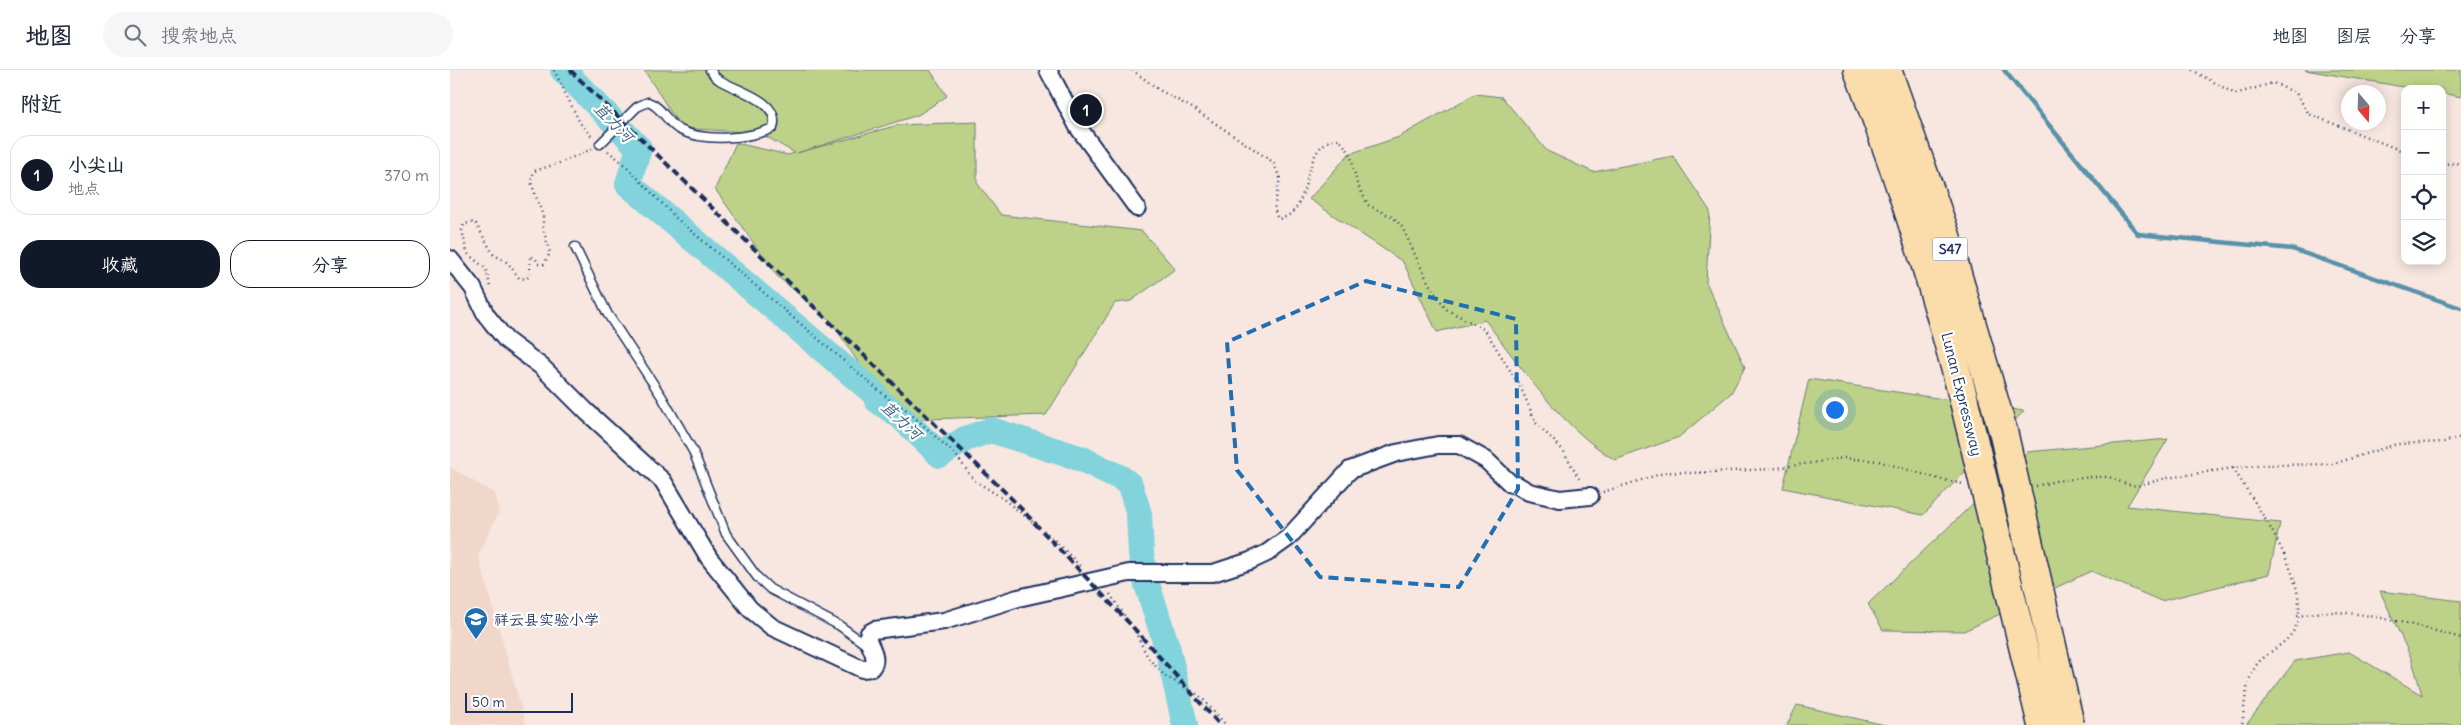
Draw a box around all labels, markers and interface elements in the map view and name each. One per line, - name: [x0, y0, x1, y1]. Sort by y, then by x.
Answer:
- search box: [103, 12, 453, 57]
- text: 地图: [25, 20, 73, 50]
- icon: search: [121, 21, 149, 49]
- text: 搜索地点: [161, 23, 237, 47]
- text: 地图: [2272, 24, 2308, 47]
- text: 图层: [2336, 24, 2372, 47]
- text: 分享: [2400, 24, 2436, 47]
- north arrow: [2341, 85, 2386, 130]
- map controls: [2401, 85, 2446, 265]
- button: +: [2401, 85, 2446, 130]
- text: 附近: [20, 90, 62, 117]
- pin: 1: [1070, 91, 1102, 129]
- water label: 苴力河: [590, 98, 640, 148]
- button: −: [2401, 130, 2446, 175]
- text: 小尖山: [68, 153, 125, 177]
- text: 1: [34, 165, 40, 185]
- text: 370 m: [384, 165, 429, 185]
- button: locate: [2401, 175, 2446, 220]
- text: 地点: [68, 178, 100, 198]
- button: layers: [2401, 220, 2446, 265]
- road number: S47: [1932, 238, 1968, 260]
- button: 收藏: [20, 240, 220, 288]
- button: 分享: [230, 240, 430, 288]
- street label: Lunan Expressway: [1937, 330, 1987, 458]
- water label: 苴力河: [878, 396, 929, 446]
- your location: [1822, 397, 1848, 423]
- school or university icon: 祥云县实验小学: [463, 606, 489, 640]
- place label: 祥云县实验小学: [494, 610, 599, 629]
- scale bar: [465, 690, 572, 713]
- text: 50 m: [472, 693, 505, 711]

